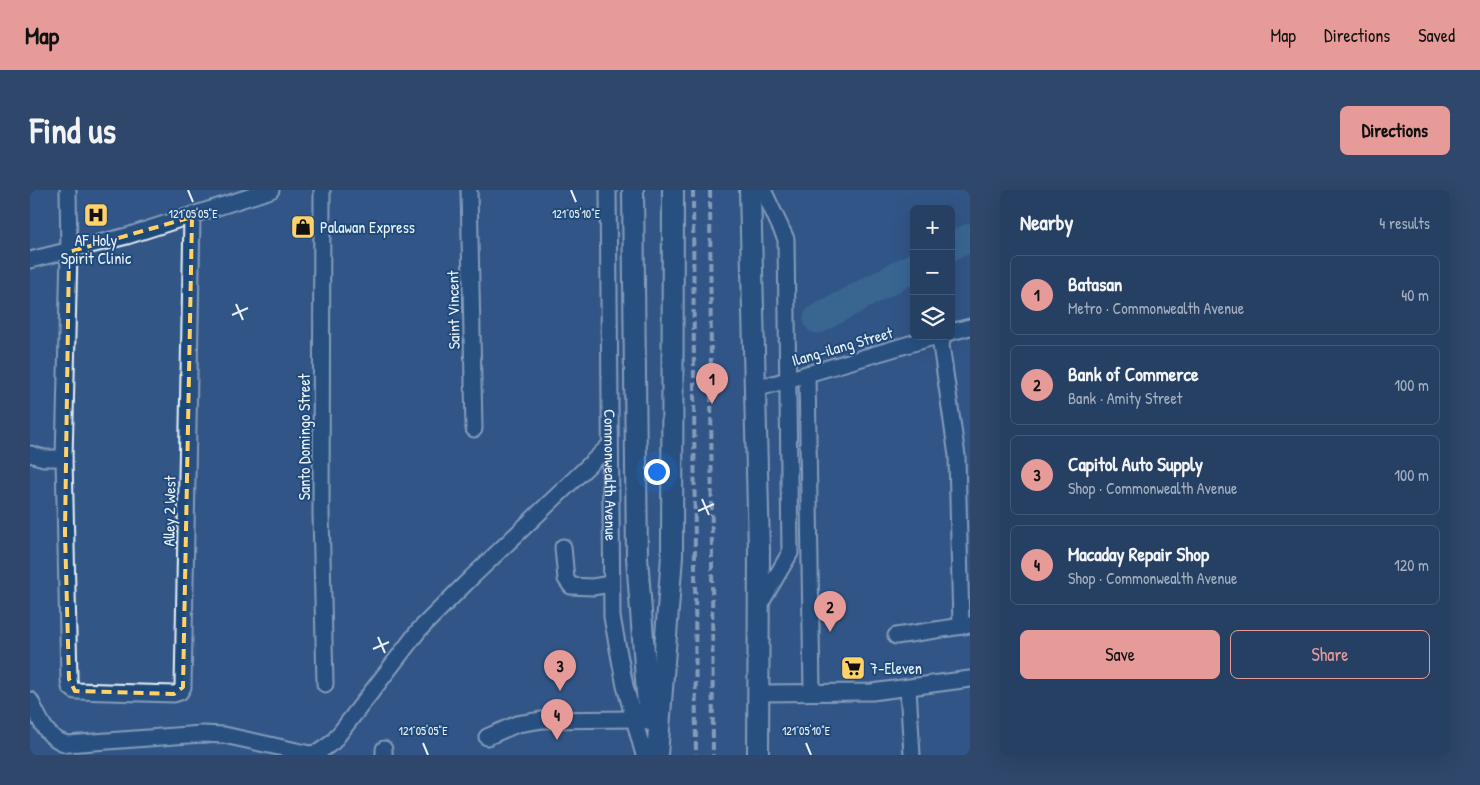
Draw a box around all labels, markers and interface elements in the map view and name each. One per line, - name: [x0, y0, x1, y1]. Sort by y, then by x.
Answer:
- text: Map: [25, 19, 59, 51]
- text: Map: [1271, 23, 1296, 48]
- text: Directions: [1324, 23, 1390, 48]
- text: Saved: [1418, 23, 1455, 48]
- button: Directions: [1340, 106, 1450, 155]
- text: Find us: [30, 107, 116, 154]
- hospital icon: AF Holy Spirit Clinic: [83, 202, 109, 228]
- text: 121°05'05"E: [169, 205, 218, 222]
- text: 121°05'10"E: [552, 205, 601, 222]
- map controls: [910, 205, 955, 340]
- button: +: [910, 205, 955, 250]
- text: Nearby: [1020, 208, 1073, 237]
- text: 4 results: [1379, 212, 1430, 234]
- shop icon: Palawan Express: [290, 214, 316, 240]
- place label: Palawan Express: [320, 216, 415, 238]
- place label: AF Holy Spirit Clinic: [61, 229, 132, 269]
- button: −: [910, 250, 955, 295]
- street label: Saint Vincent: [441, 270, 465, 350]
- text: Batasan: [1068, 271, 1122, 297]
- text: 1: [1034, 284, 1040, 306]
- text: 40 m: [1401, 284, 1429, 306]
- button: layers: [910, 295, 955, 340]
- text: Metro · Commonwealth Avenue: [1068, 297, 1244, 319]
- street label: Ilang-ilang Street: [789, 321, 896, 371]
- text: Bank of Commerce: [1068, 361, 1199, 387]
- pin: 1: [696, 363, 728, 404]
- street label: Santo Domingo Street: [293, 373, 315, 500]
- text: 2: [1033, 374, 1041, 396]
- text: 100 m: [1394, 374, 1429, 396]
- text: Bank · Amity Street: [1068, 387, 1182, 409]
- street label: Commonwealth Avenue: [599, 409, 622, 542]
- text: Capitol Auto Supply: [1068, 451, 1203, 477]
- your location: [644, 459, 670, 485]
- text: 3: [1033, 464, 1041, 486]
- text: 100 m: [1394, 464, 1429, 486]
- street label: Alley 2 West: [157, 475, 181, 546]
- text: Shop · Commonwealth Avenue: [1068, 477, 1237, 499]
- text: Macaday Repair Shop: [1068, 541, 1209, 567]
- text: 4: [1034, 554, 1040, 576]
- text: 120 m: [1394, 554, 1429, 576]
- text: Shop · Commonwealth Avenue: [1068, 567, 1237, 589]
- pin: 2: [814, 591, 846, 632]
- button: Save: [1020, 630, 1220, 679]
- button: Share: [1230, 630, 1430, 679]
- pin: 3: [544, 650, 576, 691]
- supermarket icon: 7-Eleven: [840, 655, 866, 681]
- place label: 7-Eleven: [870, 657, 922, 679]
- pin: 4: [541, 699, 573, 740]
- text: 121°05'05"E: [399, 722, 448, 739]
- text: 121°05'10"E: [782, 722, 831, 739]

